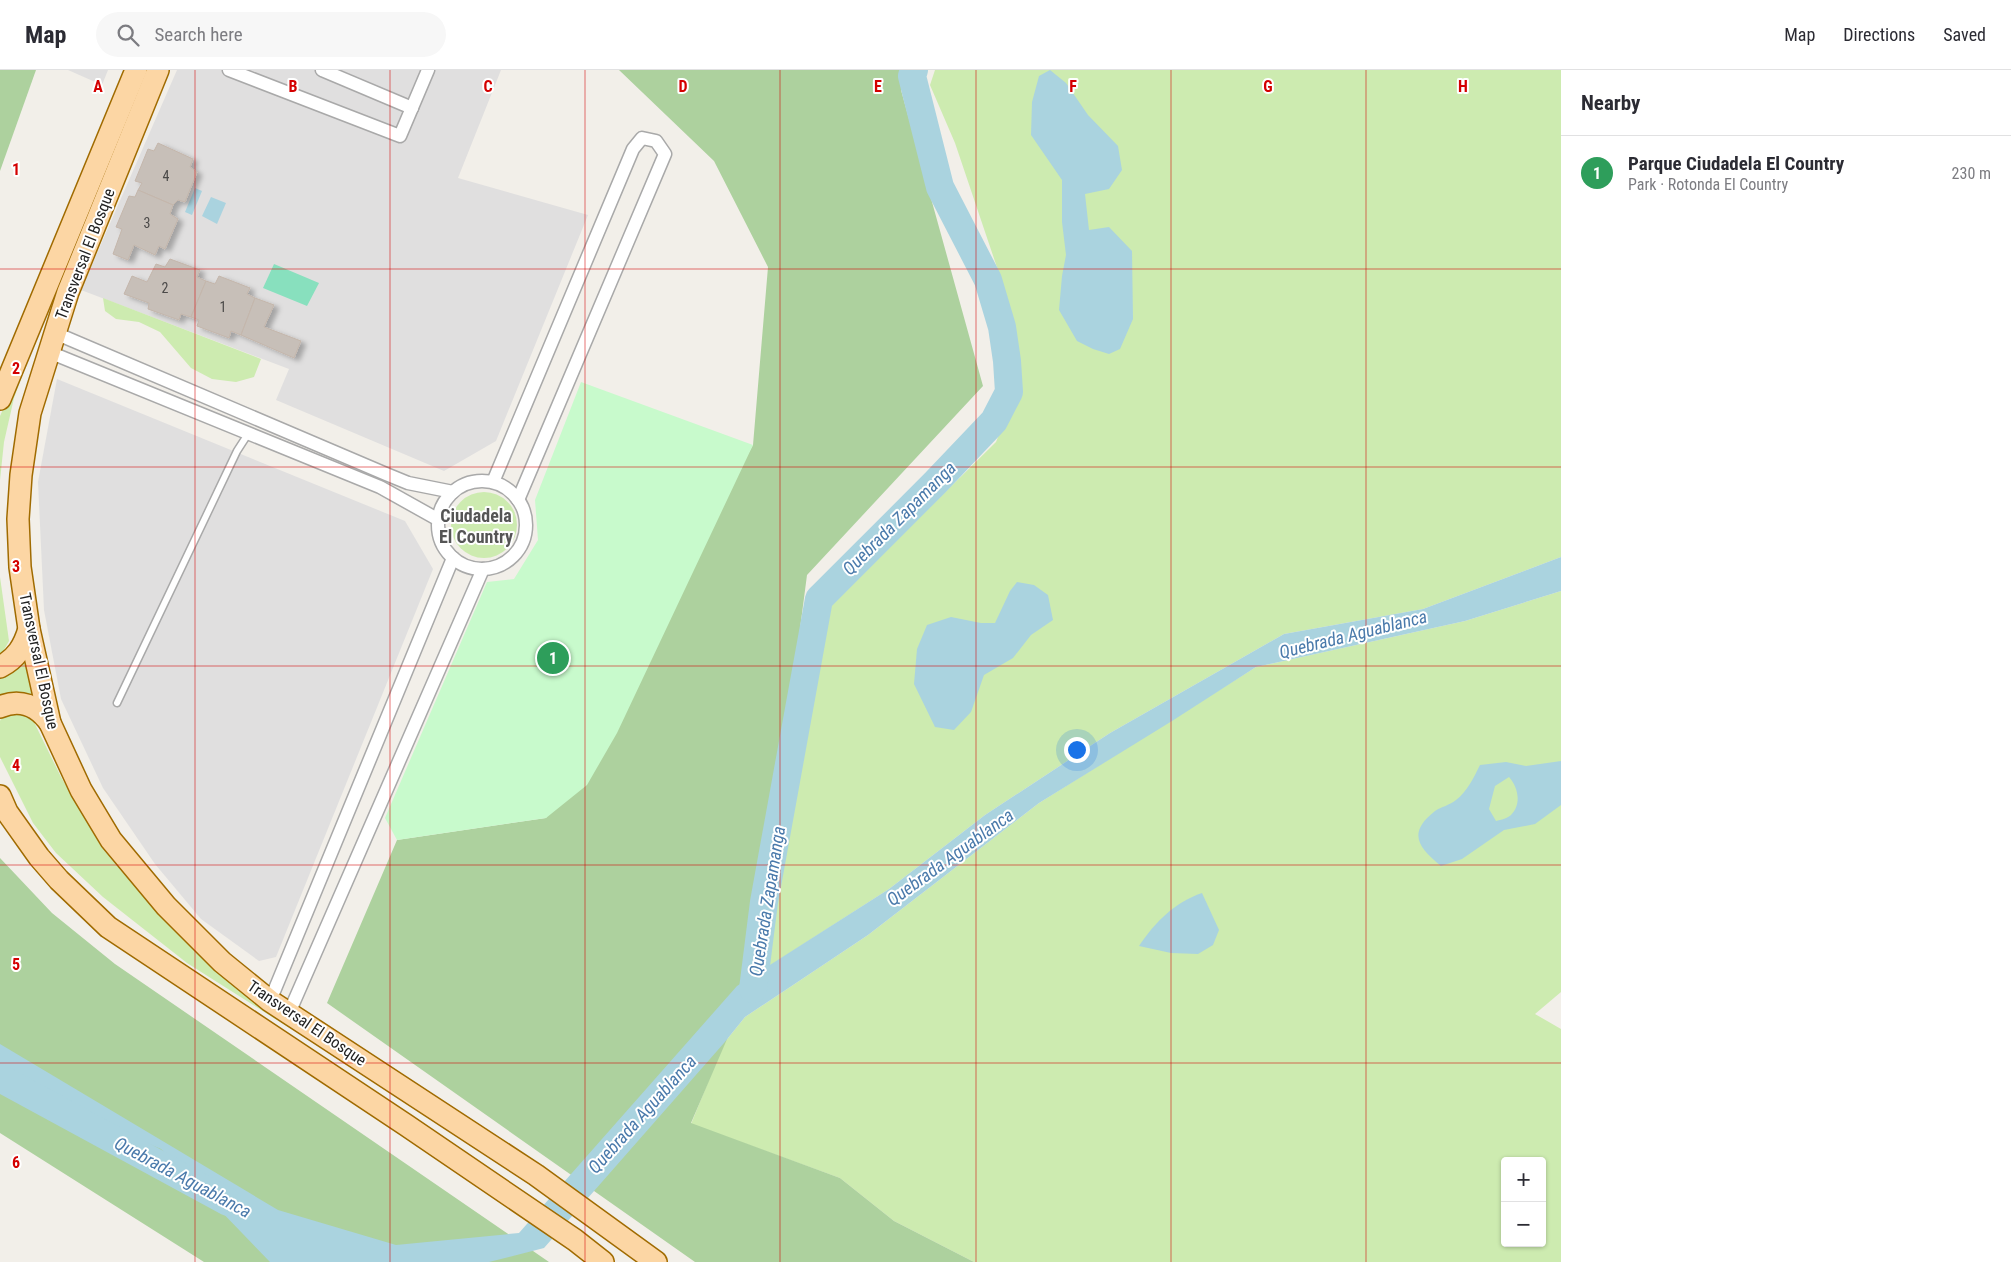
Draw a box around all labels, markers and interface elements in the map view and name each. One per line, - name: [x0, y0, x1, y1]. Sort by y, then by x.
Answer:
- search box: [96, 12, 446, 57]
- text: Map: [25, 21, 66, 49]
- icon: search: [114, 21, 142, 49]
- text: Search here: [154, 23, 243, 46]
- text: Map: [1784, 24, 1815, 45]
- text: Directions: [1843, 24, 1915, 45]
- text: Saved: [1943, 24, 1986, 45]
- text: A: [93, 77, 103, 96]
- text: B: [289, 77, 298, 96]
- text: C: [483, 77, 493, 96]
- text: D: [678, 77, 688, 96]
- text: E: [874, 77, 882, 96]
- text: F: [1069, 77, 1077, 96]
- text: G: [1263, 77, 1273, 96]
- text: H: [1458, 77, 1468, 96]
- text: Nearby: [1581, 91, 1640, 115]
- text: Parque Ciudadela El Country: [1628, 152, 1844, 175]
- text: 1: [12, 160, 20, 179]
- text: 1: [1593, 164, 1601, 183]
- text: 230 m: [1952, 164, 1991, 183]
- house number: 4: [163, 168, 170, 184]
- text: Park · Rotonda El Country: [1628, 175, 1788, 194]
- street label: Transversal El Bosque: [51, 186, 119, 322]
- house number: 3: [144, 215, 150, 231]
- house number: 2: [162, 280, 169, 296]
- house number: 1: [220, 299, 226, 315]
- text: 2: [12, 359, 20, 378]
- water label: Quebrada Zapamanga: [838, 457, 960, 579]
- district label: Ciudadela El Country: [439, 505, 513, 547]
- text: 3: [12, 557, 20, 576]
- street label: Transversal El Bosque: [15, 591, 63, 731]
- water label: Quebrada Aguablanca: [1277, 605, 1429, 663]
- pin: 1: [537, 639, 569, 677]
- your location: [1064, 737, 1090, 763]
- text: 4: [12, 756, 20, 775]
- water label: Quebrada Aguablanca: [883, 804, 1017, 910]
- water label: Quebrada Zapamanga: [745, 824, 789, 978]
- text: 5: [12, 955, 20, 974]
- street label: Transversal El Bosque: [244, 976, 370, 1070]
- water label: Quebrada Aguablanca: [583, 1051, 701, 1177]
- water label: Quebrada Aguablanca: [111, 1132, 255, 1222]
- text: 6: [12, 1153, 20, 1172]
- map controls: [1501, 1157, 1546, 1247]
- button: +: [1501, 1157, 1546, 1202]
- button: −: [1501, 1202, 1546, 1247]

